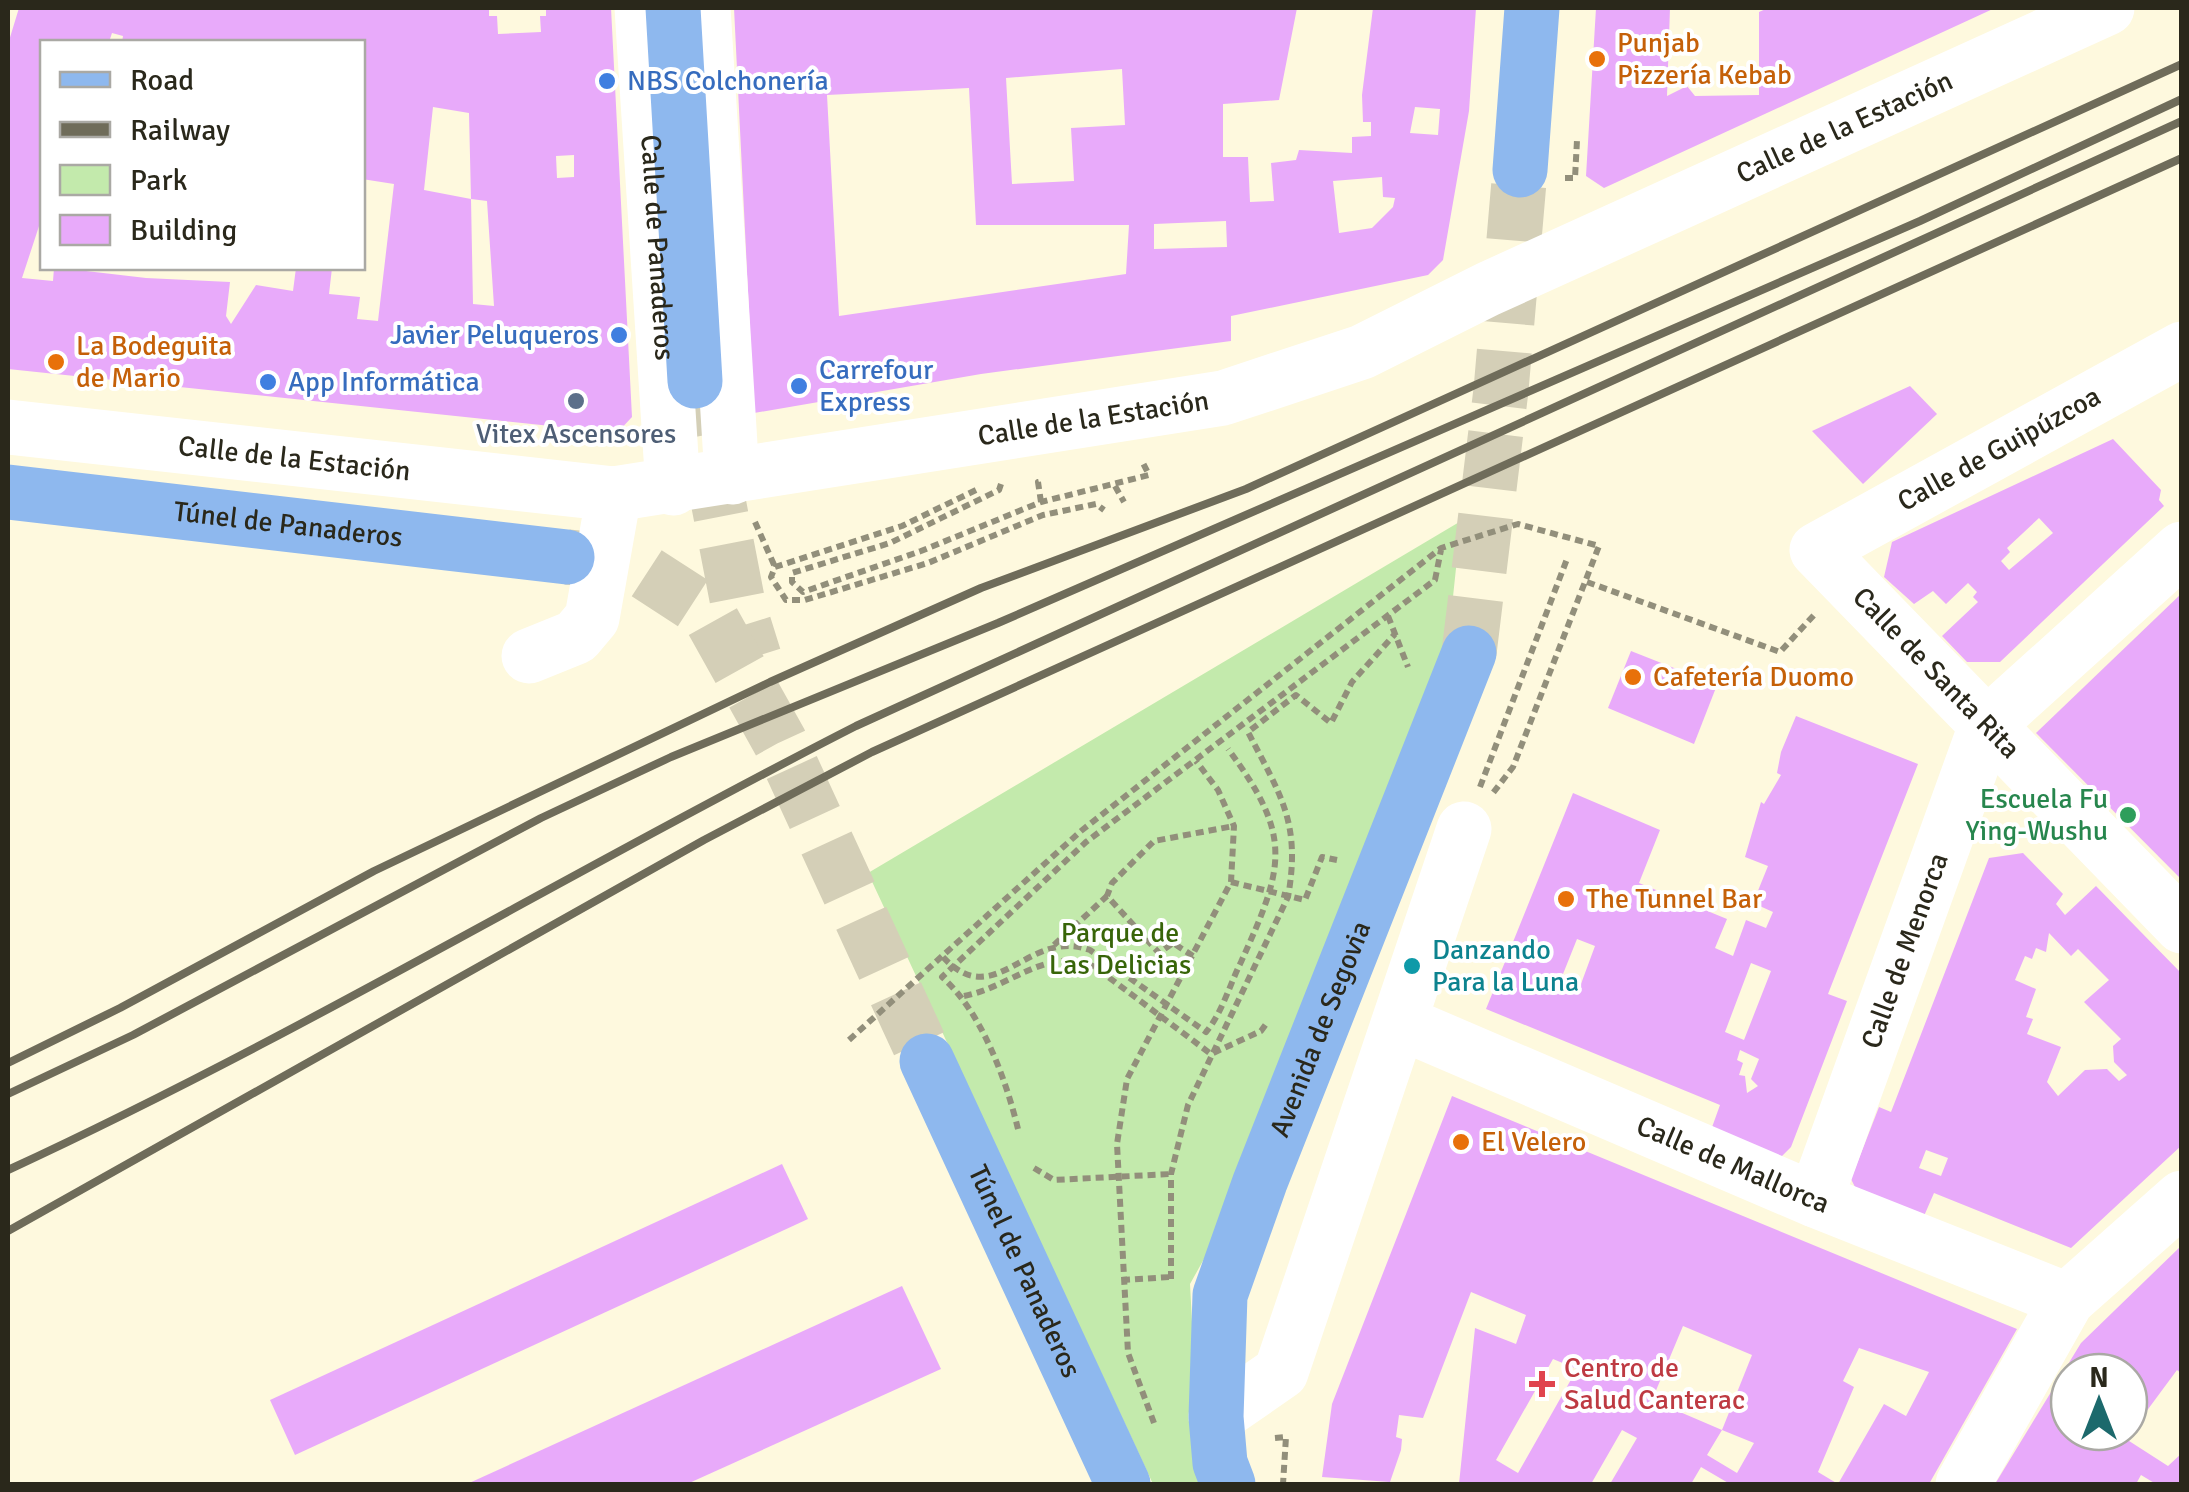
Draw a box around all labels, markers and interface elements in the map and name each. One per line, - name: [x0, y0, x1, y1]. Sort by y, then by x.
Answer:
- place label: Punjab Pizzería Kebab: [1617, 26, 1792, 92]
- legend: [40, 40, 365, 270]
- marker: Punjab Pizzería Kebab: [1586, 48, 1608, 70]
- text: Road: [130, 62, 194, 99]
- street label: Calle de la Estación: [1731, 63, 1958, 191]
- place label: NBS Colchonería: [627, 64, 829, 98]
- marker: NBS Colchonería: [596, 70, 618, 92]
- text: Railway: [130, 112, 230, 149]
- street label: Calle de Panaderos: [633, 133, 682, 362]
- text: Park: [130, 162, 188, 199]
- text: Building: [130, 212, 237, 249]
- place label: Javier Peluqueros: [390, 318, 599, 352]
- marker: Javier Peluqueros: [608, 324, 630, 346]
- place label: La Bodeguita de Mario: [76, 329, 233, 395]
- marker: La Bodeguita de Mario: [45, 351, 67, 373]
- place label: Carrefour Express: [819, 353, 934, 419]
- place label: App Informática: [288, 365, 480, 399]
- marker: App Informática: [257, 371, 279, 393]
- marker: Carrefour Express: [788, 375, 810, 397]
- street label: Calle de Guipúzcoa: [1892, 379, 2106, 519]
- street label: Calle de la Estación: [975, 383, 1211, 453]
- marker: Vitex Ascensores: [565, 390, 587, 412]
- place label: Vitex Ascensores: [476, 417, 676, 451]
- street label: Calle de la Estación: [176, 429, 412, 488]
- street label: Túnel de Panaderos: [172, 494, 404, 555]
- street label: Calle de Santa Rita: [1846, 580, 2027, 766]
- place label: Cafetería Duomo: [1653, 660, 1854, 694]
- marker: Cafetería Duomo: [1622, 666, 1644, 688]
- place label: Escuela Fu Ying-Wushu: [1966, 782, 2108, 848]
- marker: Escuela Fu Ying-Wushu: [2117, 804, 2139, 826]
- street label: Calle de Menorca: [1854, 848, 1956, 1053]
- place label: The Tunnel Bar: [1586, 882, 1763, 916]
- marker: The Tunnel Bar: [1555, 888, 1577, 910]
- park label: Parque de Las Delicias: [1049, 916, 1191, 982]
- street label: Avenida de Segovia: [1263, 916, 1378, 1142]
- place label: Danzando Para la Luna: [1432, 933, 1579, 999]
- marker: Danzando Para la Luna: [1401, 955, 1423, 977]
- street label: Calle de Mallorca: [1631, 1109, 1834, 1221]
- place label: El Velero: [1481, 1125, 1586, 1159]
- marker: El Velero: [1450, 1131, 1472, 1153]
- street label: Túnel de Panaderos: [961, 1160, 1088, 1383]
- place label: Centro de Salud Canterac: [1564, 1351, 1745, 1417]
- north arrow: [2049, 1352, 2149, 1452]
- text: N: [2089, 1361, 2109, 1395]
- marker: Centro de Salud Canterac: [1529, 1371, 1555, 1397]

